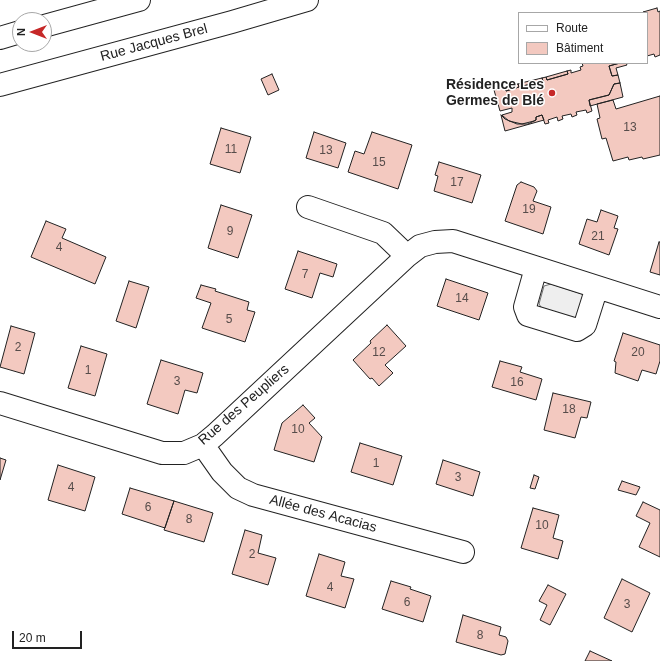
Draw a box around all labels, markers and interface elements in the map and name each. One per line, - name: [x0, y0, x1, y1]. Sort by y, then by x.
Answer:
- north arrow: [12, 12, 52, 52]
- legend: [518, 12, 648, 64]
- street label: Rue Jacques Brel: [98, 21, 210, 65]
- text: Route: [556, 21, 588, 35]
- text: N: [15, 28, 27, 36]
- text: Bâtiment: [556, 41, 603, 55]
- place label: Résidence Les Germes de Blé: [446, 77, 544, 110]
- marker: Résidence Les Germes de Blé: [547, 88, 557, 98]
- house number: 13: [623, 121, 637, 135]
- house number: 11: [225, 143, 237, 157]
- house number: 13: [319, 144, 333, 158]
- house number: 15: [372, 156, 386, 170]
- house number: 17: [450, 176, 464, 190]
- house number: 19: [522, 203, 536, 217]
- house number: 9: [227, 225, 233, 239]
- house number: 21: [591, 230, 605, 244]
- house number: 4: [56, 241, 62, 255]
- house number: 7: [302, 268, 308, 282]
- house number: 14: [455, 292, 469, 306]
- house number: 5: [226, 313, 232, 327]
- house number: 2: [15, 341, 21, 355]
- house number: 12: [372, 346, 386, 360]
- house number: 20: [631, 346, 645, 360]
- street label: Rue des Peupliers: [195, 361, 293, 449]
- house number: 1: [85, 364, 91, 378]
- house number: 3: [174, 375, 180, 389]
- house number: 16: [510, 376, 524, 390]
- house number: 18: [562, 403, 576, 417]
- house number: 10: [291, 423, 305, 437]
- house number: 1: [373, 457, 379, 471]
- house number: 3: [455, 471, 461, 485]
- house number: 4: [68, 481, 74, 495]
- street label: Allée des Acacias: [267, 492, 379, 536]
- house number: 6: [145, 501, 151, 515]
- house number: 8: [186, 513, 192, 527]
- house number: 10: [535, 519, 549, 533]
- house number: 2: [249, 548, 255, 562]
- house number: 4: [327, 581, 333, 595]
- house number: 6: [404, 596, 410, 610]
- house number: 3: [624, 598, 630, 612]
- scale bar: [14, 623, 84, 649]
- house number: 8: [477, 629, 483, 643]
- text: 20 m: [19, 631, 46, 645]

